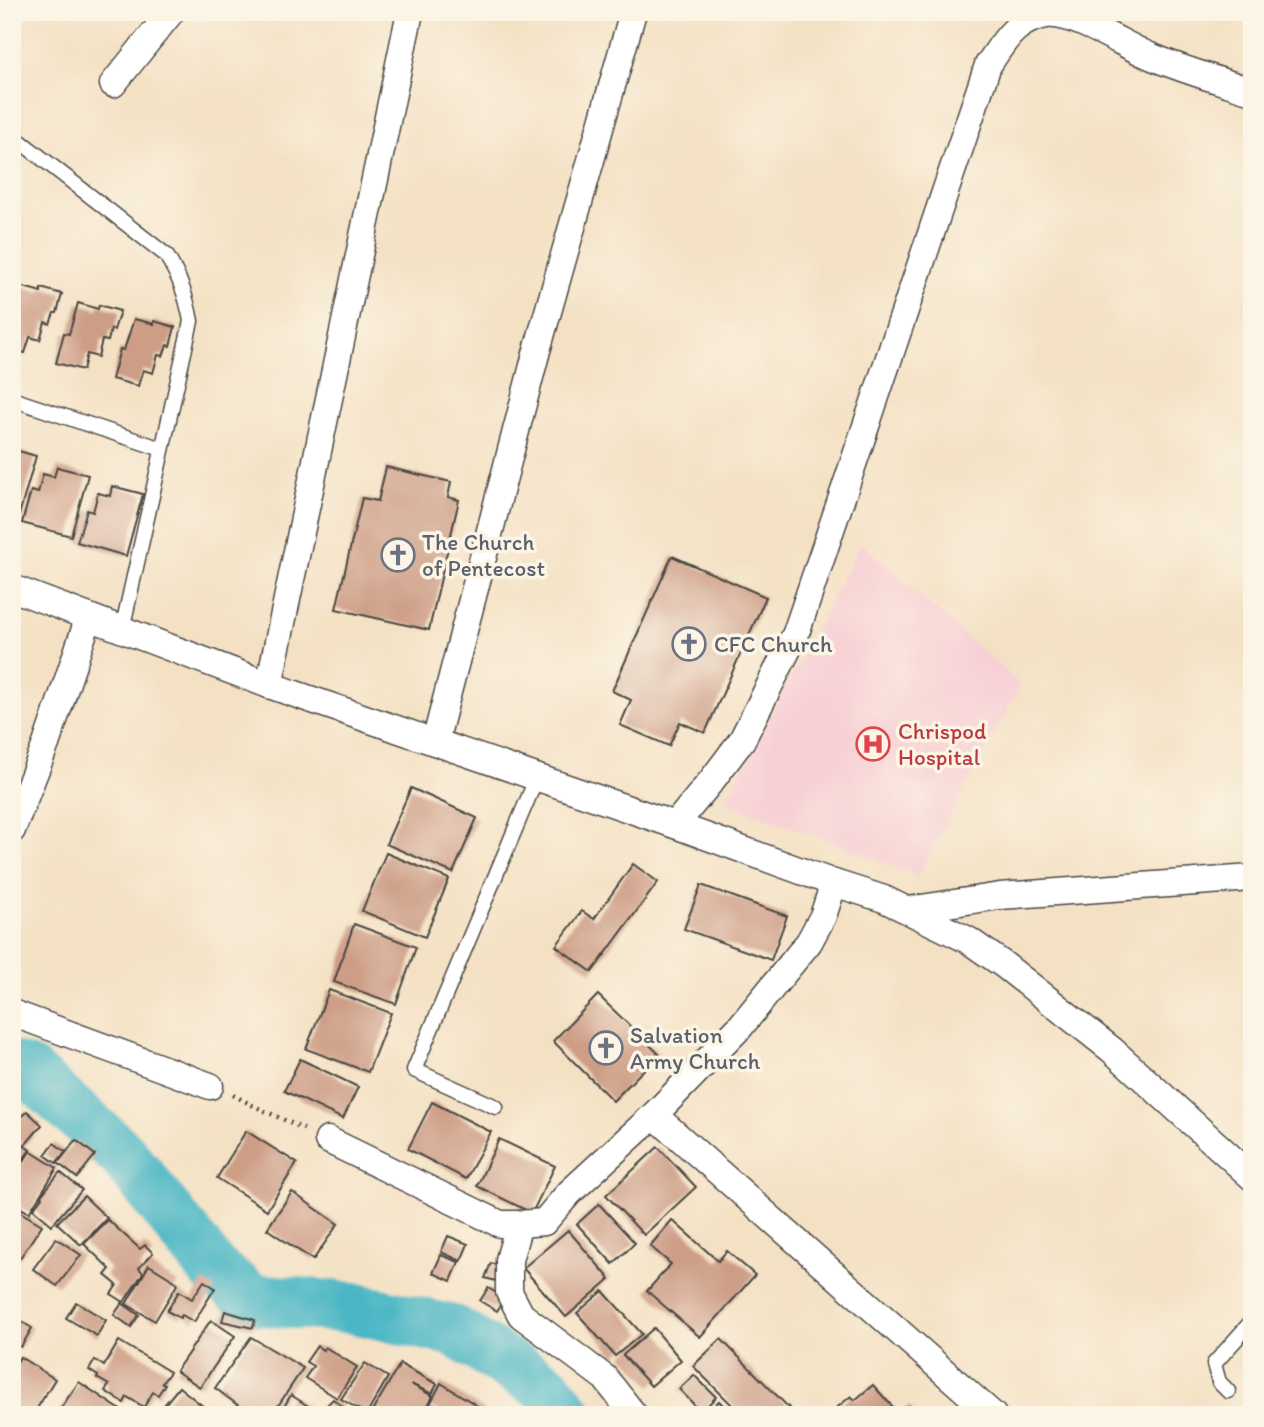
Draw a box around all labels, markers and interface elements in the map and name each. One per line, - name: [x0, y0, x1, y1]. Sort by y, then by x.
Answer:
- place label: The Church of Pentecost: [422, 528, 545, 582]
- church icon: The Church of Pentecost: [379, 536, 417, 574]
- church icon: CFC Church: [670, 625, 708, 663]
- place label: CFC Church: [714, 630, 833, 658]
- place label: Chrispod Hospital: [898, 717, 986, 771]
- hospital icon: Chrispod Hospital: [854, 725, 892, 763]
- place label: Salvation Army Church: [630, 1021, 761, 1075]
- church icon: Salvation Army Church: [587, 1029, 625, 1067]

